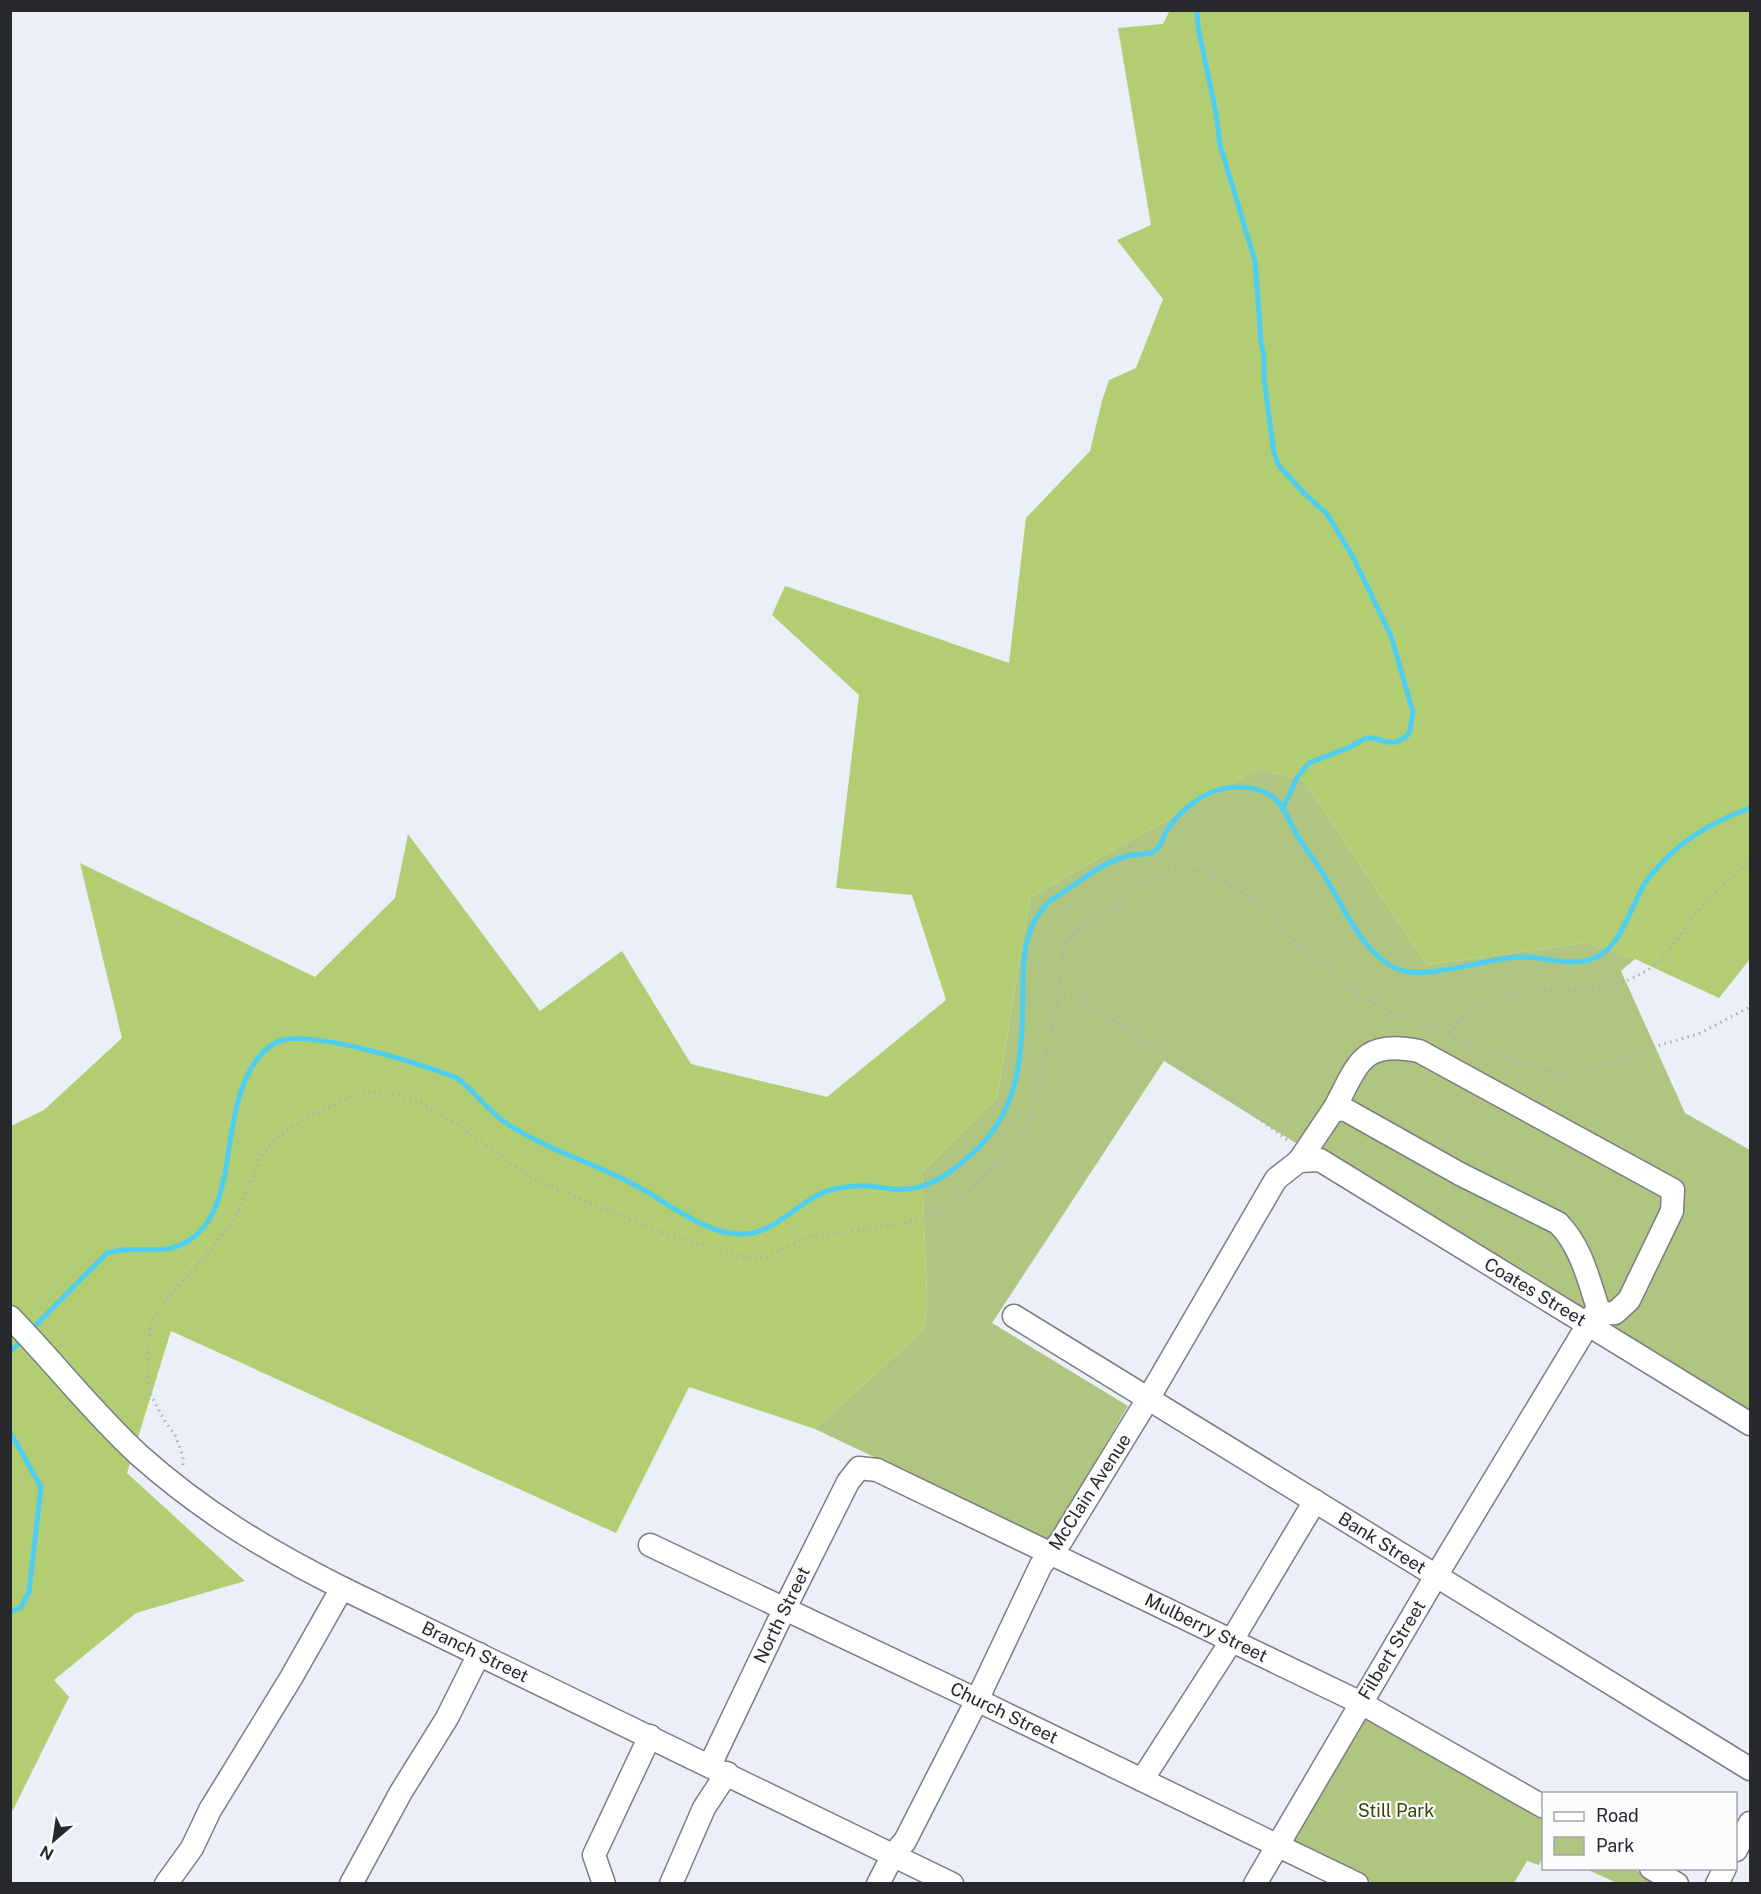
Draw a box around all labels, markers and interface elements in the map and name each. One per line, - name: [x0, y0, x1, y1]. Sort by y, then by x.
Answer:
- street label: Coates Street: [1481, 1253, 1590, 1330]
- street label: McClain Avenue: [1044, 1430, 1135, 1554]
- street label: Bank Street: [1335, 1507, 1430, 1578]
- street label: North Street: [749, 1563, 814, 1666]
- street label: Mulberry Street: [1142, 1589, 1271, 1666]
- street label: Filbert Street: [1354, 1596, 1429, 1703]
- street label: Branch Street: [418, 1617, 532, 1686]
- street label: Church Street: [947, 1677, 1062, 1748]
- legend: [1542, 1792, 1737, 1870]
- park label: Still Park: [1358, 1800, 1434, 1821]
- text: Road: [1596, 1805, 1639, 1826]
- north arrow: [24, 1810, 84, 1870]
- text: Park: [1596, 1835, 1634, 1856]
- text: N: [37, 1841, 57, 1864]

